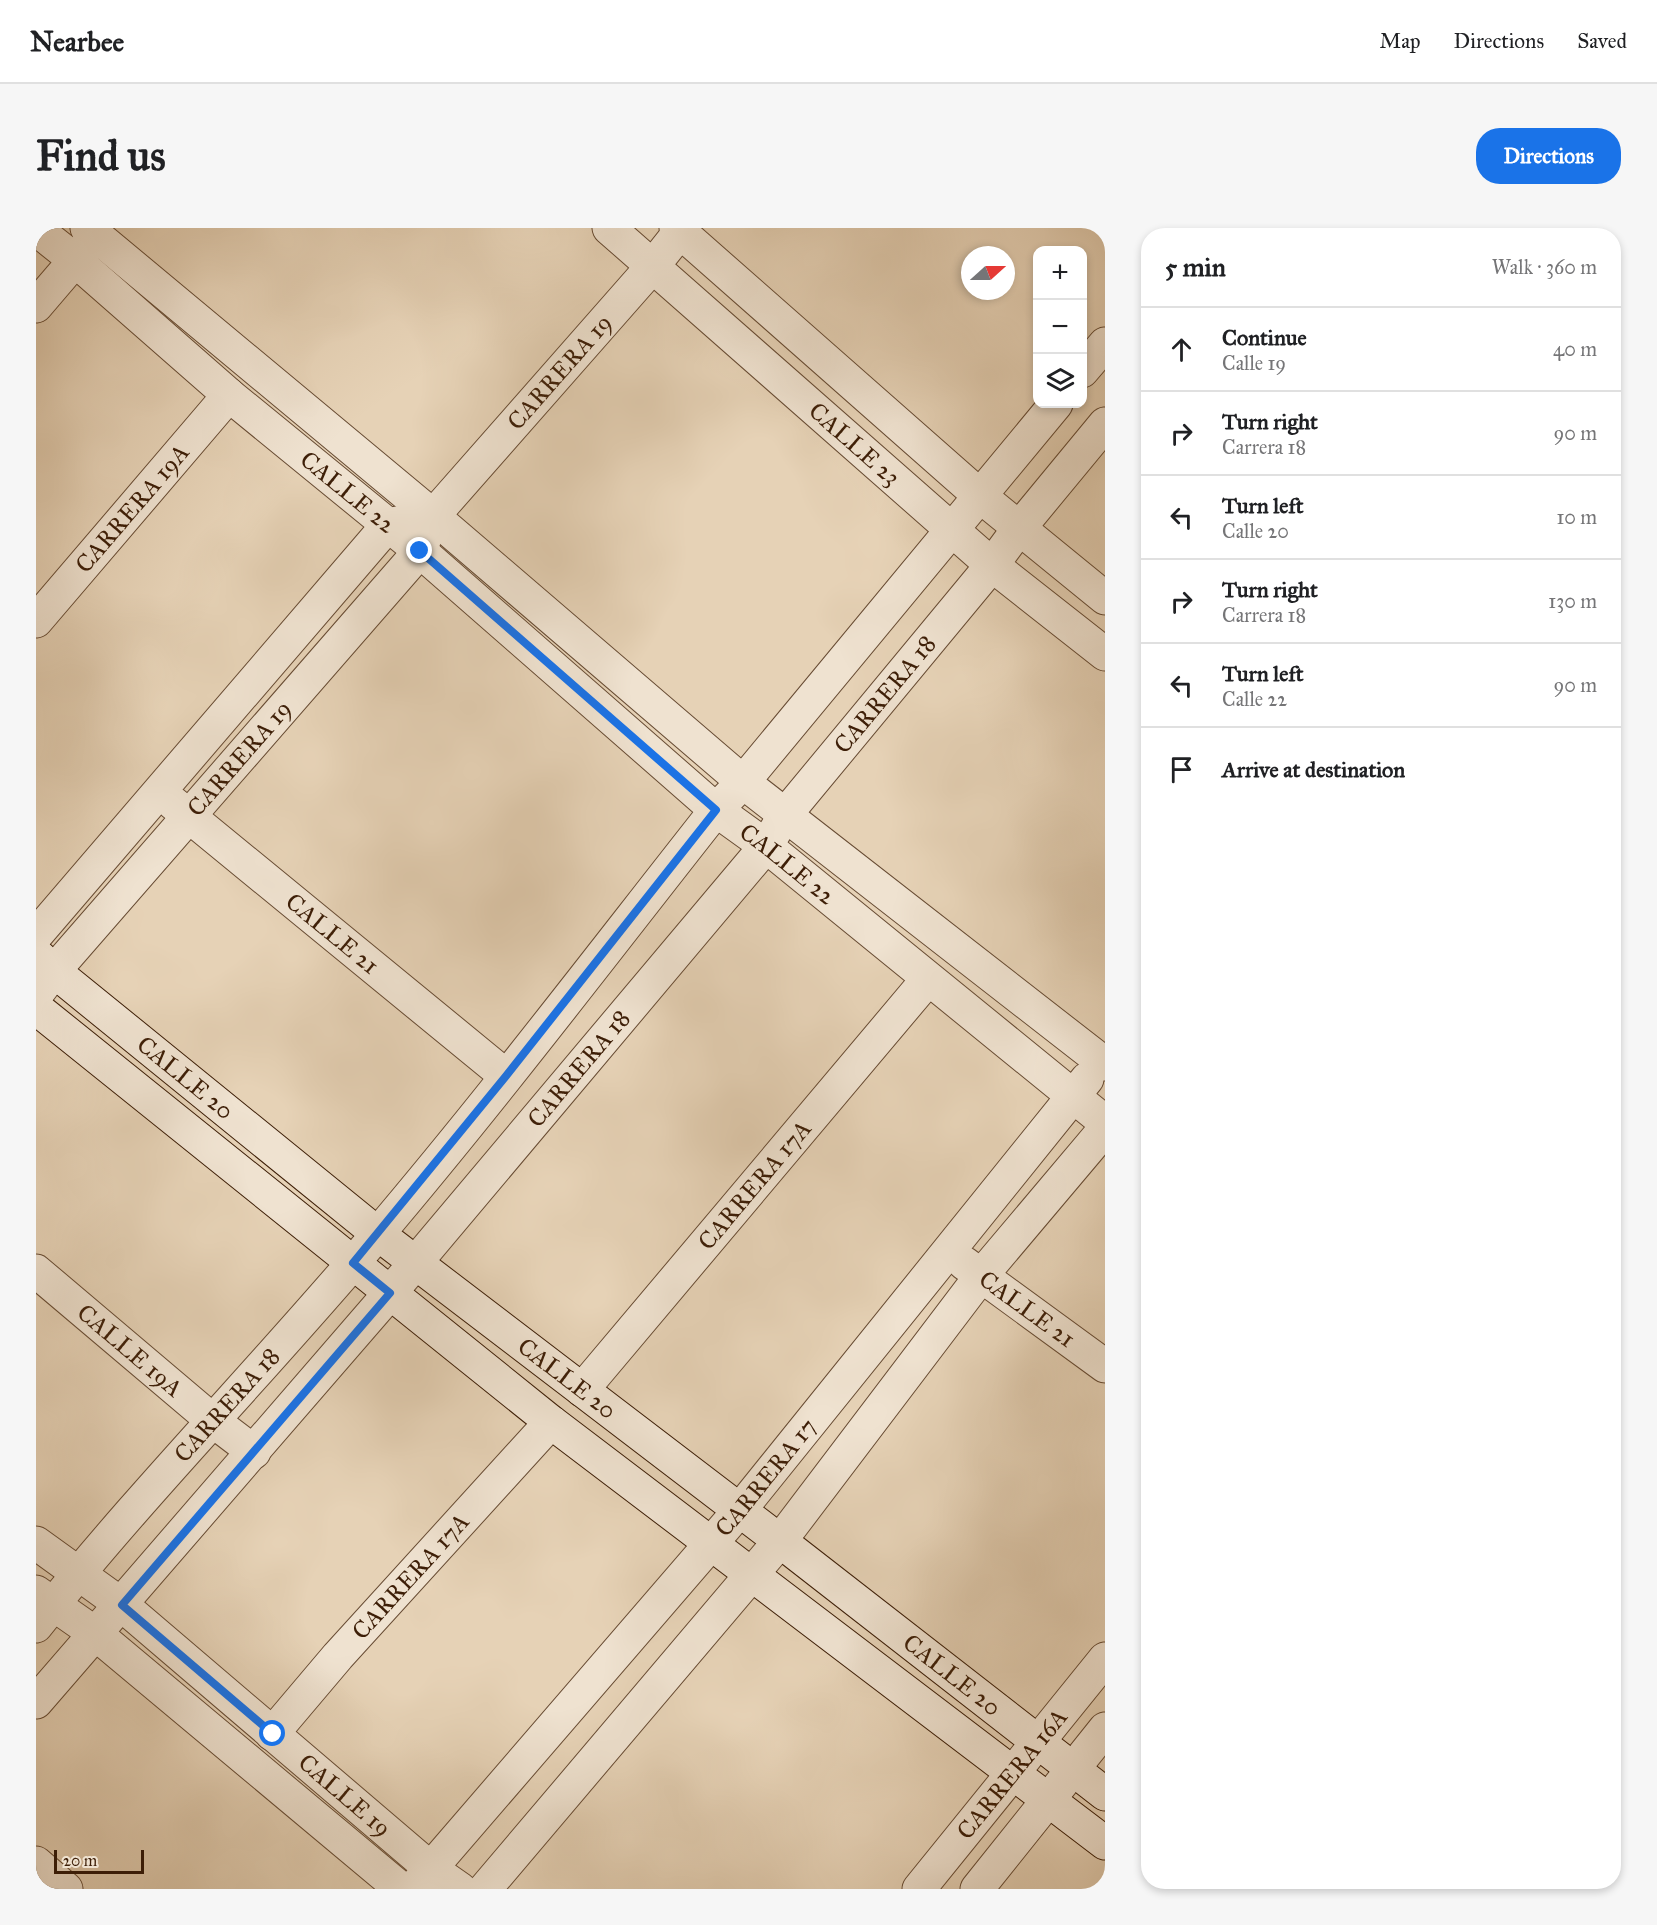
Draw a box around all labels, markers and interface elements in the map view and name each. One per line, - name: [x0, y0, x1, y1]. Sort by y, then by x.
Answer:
- text: Nearbee: [30, 24, 124, 59]
- text: Map: [1380, 28, 1421, 54]
- text: Directions: [1454, 28, 1544, 54]
- text: Saved: [1577, 28, 1627, 54]
- button: Directions: [1476, 128, 1621, 184]
- text: Find us: [36, 130, 166, 182]
- north arrow: [961, 246, 1015, 300]
- map controls: [1033, 246, 1087, 408]
- button: +: [1033, 246, 1087, 300]
- text: 5 min: [1165, 251, 1226, 283]
- text: Walk · 360 m: [1492, 255, 1597, 279]
- button: −: [1033, 300, 1087, 354]
- street label: CARRERA 19: [501, 308, 618, 436]
- text: Continue: [1222, 324, 1307, 351]
- icon: ahead: [1165, 333, 1198, 366]
- text: 40 m: [1553, 337, 1597, 361]
- text: Calle 19: [1222, 351, 1286, 375]
- button: layers: [1033, 354, 1087, 408]
- street label: CALLE 23: [803, 396, 906, 492]
- text: Turn right: [1222, 408, 1318, 435]
- icon: right: [1165, 417, 1198, 450]
- text: 90 m: [1554, 421, 1597, 445]
- text: Carrera 18: [1222, 435, 1306, 459]
- street label: CARRERA 19A: [69, 438, 196, 579]
- street label: CALLE 22: [294, 444, 402, 540]
- text: Turn left: [1222, 492, 1304, 519]
- icon: left: [1165, 501, 1198, 534]
- text: 10 m: [1556, 505, 1597, 529]
- text: Calle 20: [1222, 519, 1289, 543]
- route end: [406, 537, 432, 563]
- text: Turn right: [1222, 576, 1318, 603]
- icon: right: [1165, 585, 1198, 618]
- text: 130 m: [1548, 589, 1597, 613]
- text: Carrera 18: [1222, 603, 1306, 627]
- street label: CARRERA 18: [827, 629, 942, 759]
- text: Turn left: [1222, 660, 1304, 687]
- icon: left: [1165, 669, 1198, 702]
- text: 90 m: [1554, 673, 1597, 697]
- text: Calle 22: [1222, 687, 1287, 711]
- street label: CARRERA 19: [181, 694, 298, 823]
- icon: arrive: [1165, 753, 1198, 786]
- text: Arrive at destination: [1222, 756, 1405, 783]
- street label: CALLE 22: [734, 817, 841, 911]
- street label: CALLE 21: [280, 887, 385, 981]
- street label: CARRERA 18: [521, 1004, 636, 1133]
- street label: CALLE 20: [131, 1029, 240, 1126]
- street label: CARRERA 17A: [692, 1114, 818, 1256]
- street label: CALLE 21: [973, 1264, 1081, 1354]
- street label: CALLE 19A: [71, 1297, 189, 1404]
- street label: CALLE 20: [512, 1331, 622, 1426]
- street label: CARRERA 18: [168, 1342, 286, 1469]
- street label: CARRERA 17: [709, 1412, 823, 1543]
- street label: CARRERA 17A: [346, 1507, 476, 1646]
- street label: CALLE 20: [897, 1627, 1007, 1723]
- street label: CARRERA 16A: [950, 1702, 1074, 1845]
- route start: [259, 1720, 285, 1746]
- street label: CALLE 19: [292, 1747, 397, 1843]
- scale bar: [54, 1847, 144, 1874]
- text: 20 m: [63, 1851, 97, 1870]

